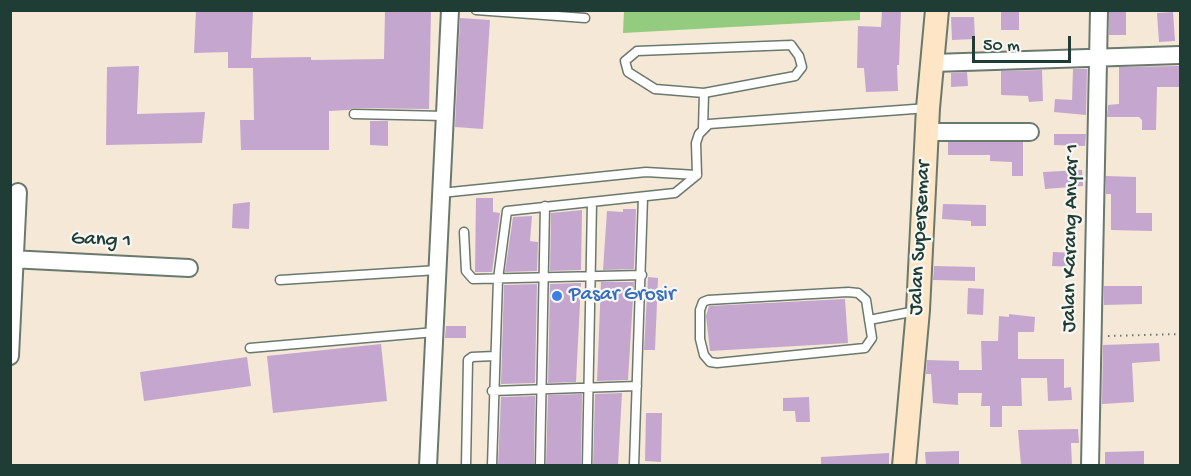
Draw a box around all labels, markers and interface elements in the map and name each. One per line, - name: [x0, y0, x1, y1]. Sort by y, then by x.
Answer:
- scale bar: [975, 24, 1074, 62]
- text: 50 m: [983, 36, 1020, 57]
- street label: Jalan Karang Anyar 1: [1058, 144, 1086, 332]
- street label: Jalan Supersemar: [904, 160, 938, 316]
- street label: Gang 1: [70, 227, 132, 255]
- place label: Pasar Grosir: [569, 283, 675, 309]
- marker: Pasar Grosir: [550, 289, 564, 303]

